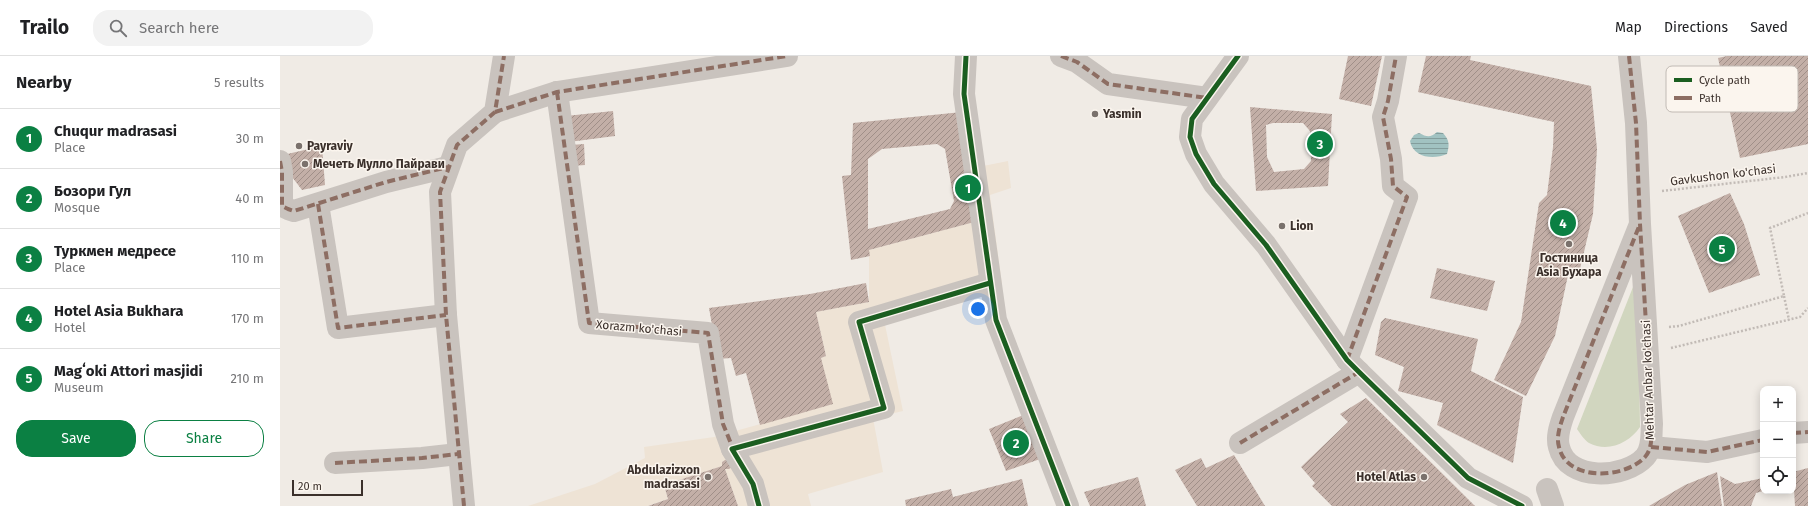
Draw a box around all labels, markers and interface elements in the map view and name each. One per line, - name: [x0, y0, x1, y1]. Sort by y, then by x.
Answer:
- search box: [93, 10, 373, 46]
- text: Trailo: [20, 16, 69, 39]
- icon: search: [107, 17, 129, 39]
- text: Search here: [139, 19, 219, 37]
- text: Map: [1615, 19, 1642, 36]
- text: Directions: [1664, 19, 1728, 36]
- text: Saved: [1750, 19, 1788, 36]
- legend: [1666, 66, 1798, 112]
- text: Nearby: [16, 72, 71, 93]
- text: Cycle path: [1699, 74, 1750, 87]
- text: 5 results: [214, 75, 264, 90]
- text: Path: [1699, 92, 1721, 105]
- place label: Yasmin: [1102, 107, 1142, 121]
- marker: Yasmin: [1090, 109, 1100, 119]
- text: Chuqur madrasasi: [54, 122, 177, 140]
- pin: 3: [1307, 129, 1333, 159]
- text: 1: [26, 131, 32, 146]
- text: 30 m: [236, 131, 264, 146]
- place label: Payraviy: [307, 139, 354, 153]
- text: Place: [54, 140, 85, 155]
- marker: Payraviy: [294, 141, 304, 151]
- place label: Мечеть Мулло Пайрави: [313, 157, 445, 171]
- marker: Мечеть Мулло Пайрави: [300, 159, 310, 169]
- street label: Gavkushon ko'chasi: [1669, 162, 1777, 188]
- pin: 1: [955, 173, 981, 203]
- text: Бозори Гул: [54, 182, 131, 200]
- text: 2: [26, 191, 32, 206]
- text: 40 m: [235, 191, 264, 206]
- text: Mosque: [54, 200, 100, 215]
- pin: 4: [1550, 208, 1576, 238]
- place label: Lion: [1290, 219, 1314, 233]
- marker: Lion: [1277, 221, 1287, 231]
- pin: 5: [1709, 234, 1735, 264]
- marker: Гостиница Asia Бухара: [1564, 239, 1574, 249]
- text: Туркмен медресе: [54, 242, 176, 260]
- text: 3: [26, 251, 32, 266]
- text: 110 m: [231, 251, 264, 266]
- place label: Гостиница Asia Бухара: [1535, 251, 1602, 279]
- text: Place: [54, 260, 85, 275]
- your location: [968, 299, 988, 319]
- text: Hotel Asia Bukhara: [54, 302, 183, 320]
- text: 4: [25, 311, 33, 326]
- text: 170 m: [231, 311, 264, 326]
- street label: Xorazm ko'chasi: [595, 317, 683, 339]
- text: Hotel: [54, 320, 86, 335]
- street label: Mehtar Anbar ko'chasi: [1639, 320, 1657, 440]
- text: Magʻoki Attori masjidi: [54, 362, 203, 380]
- text: 5: [26, 371, 32, 386]
- text: 210 m: [230, 371, 264, 386]
- text: Museum: [54, 380, 104, 395]
- map controls: [1760, 386, 1796, 494]
- button: +: [1760, 386, 1796, 422]
- button: Save: [16, 420, 136, 457]
- button: Share: [144, 420, 264, 457]
- button: −: [1760, 422, 1796, 458]
- pin: 2: [1003, 428, 1029, 458]
- button: locate: [1760, 458, 1796, 494]
- place label: Abdulazizxon madrasasi: [626, 463, 700, 491]
- place label: Hotel Atlas: [1356, 470, 1416, 484]
- marker: Abdulazizxon madrasasi: [703, 472, 713, 482]
- marker: Hotel Atlas: [1419, 472, 1429, 482]
- scale bar: [292, 478, 363, 497]
- text: 20 m: [298, 480, 322, 493]

